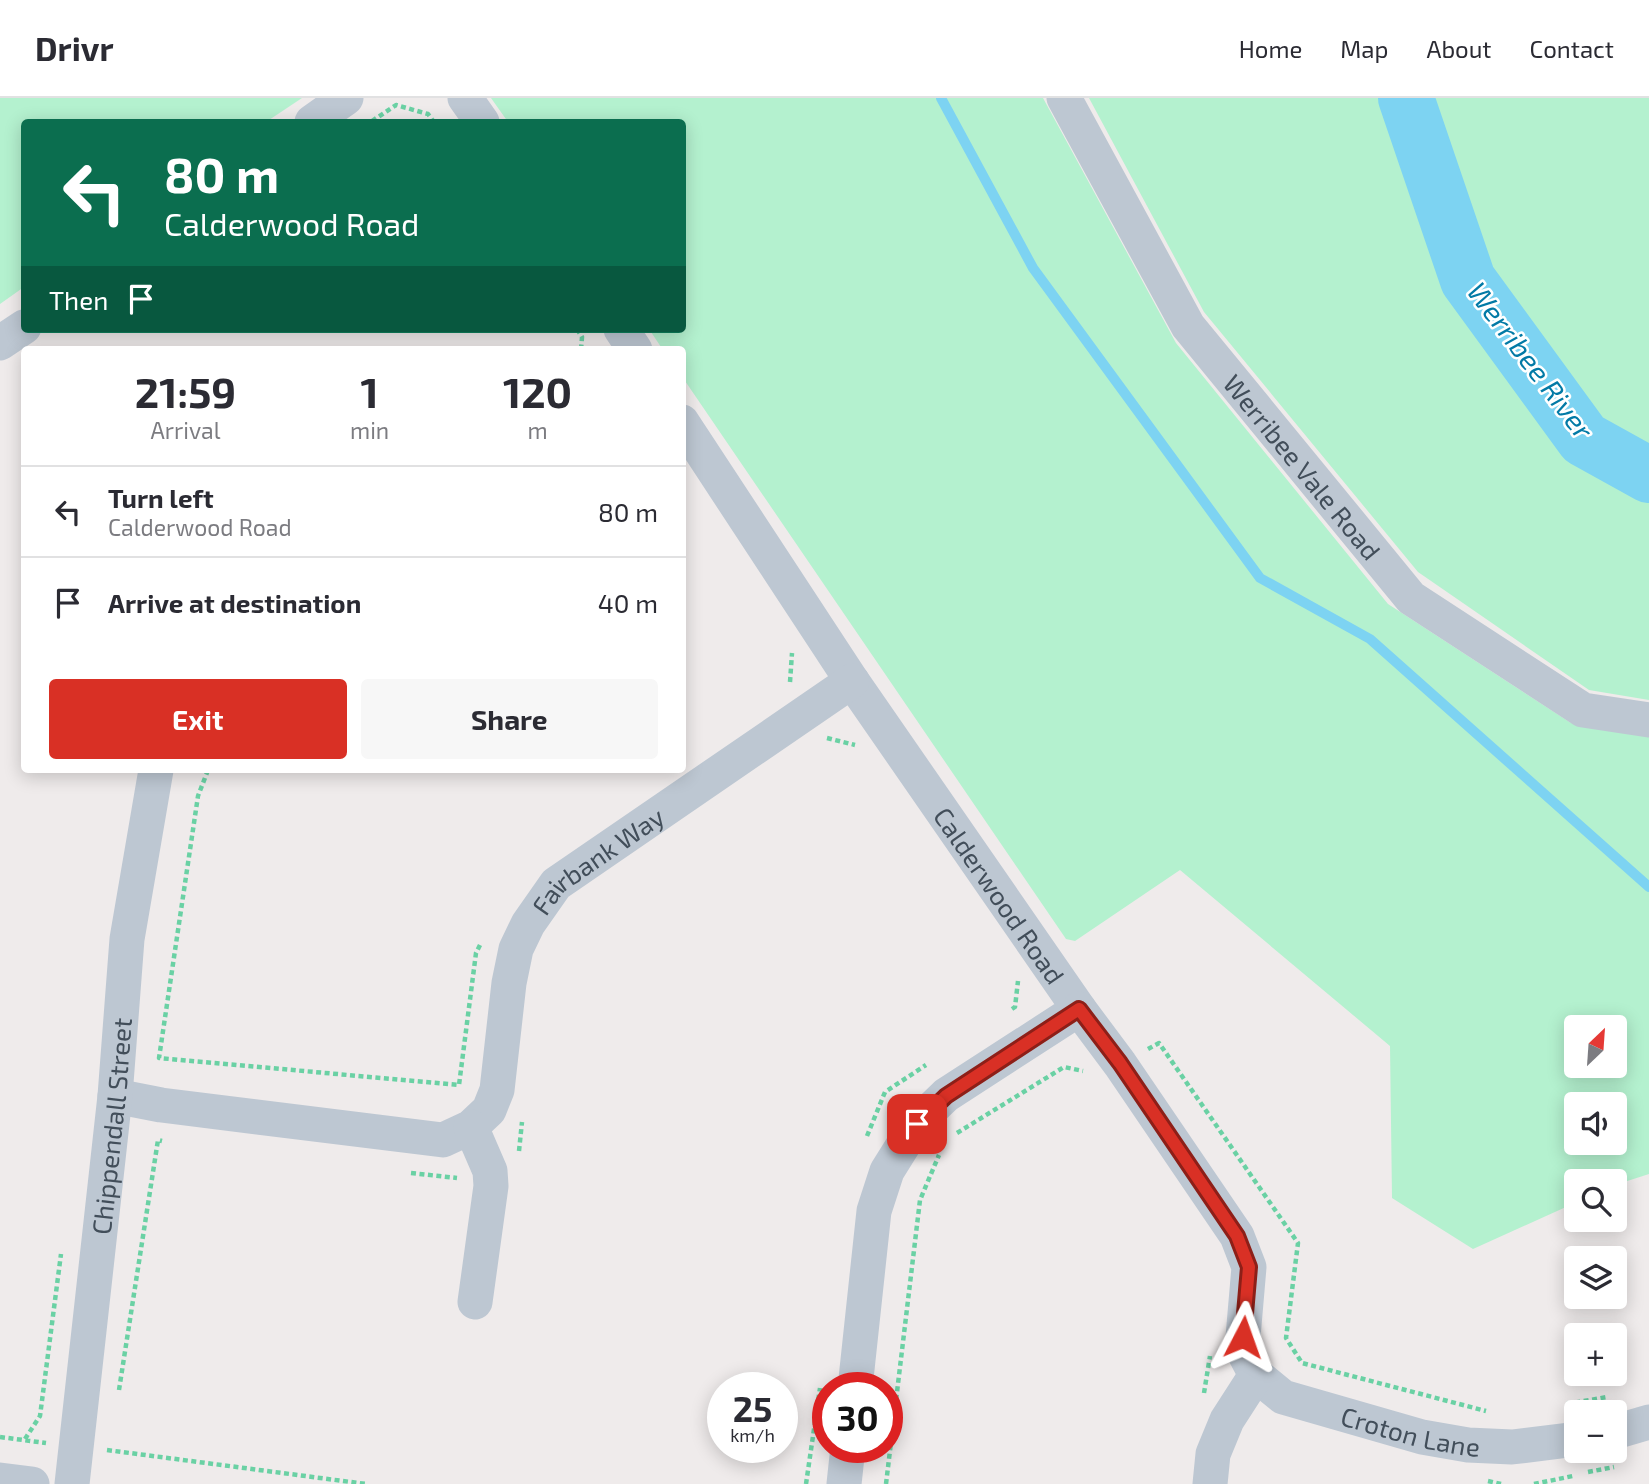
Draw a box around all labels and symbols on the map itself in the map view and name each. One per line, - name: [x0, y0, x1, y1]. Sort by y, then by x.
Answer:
- water label: Werribee River: [1461, 275, 1602, 446]
- street label: Werribee Vale Road: [1218, 367, 1388, 565]
- street label: Fairbank Way: [524, 799, 669, 920]
- street label: Calderwood Road: [928, 801, 1072, 989]
- north arrow: [1564, 1015, 1628, 1078]
- street label: Chippendall Street: [84, 1016, 136, 1236]
- pin: [887, 1094, 947, 1154]
- position arrow: [1206, 1300, 1280, 1374]
- speed limit sign: 30: [812, 1372, 903, 1463]
- street label: Croton Lane: [1338, 1399, 1481, 1461]

